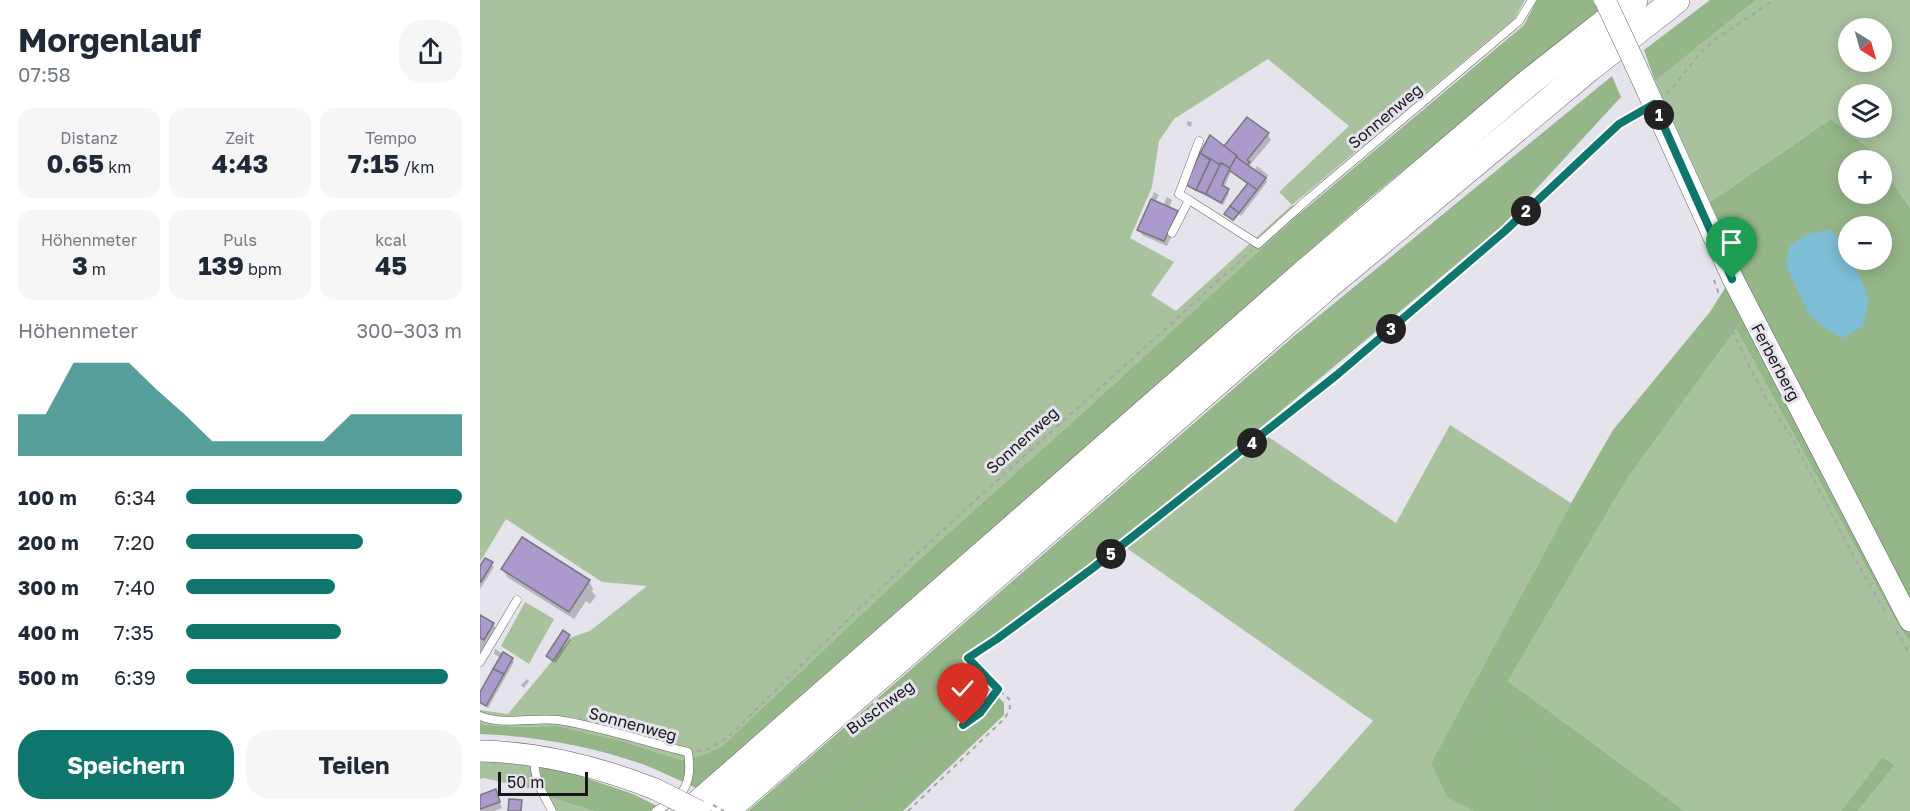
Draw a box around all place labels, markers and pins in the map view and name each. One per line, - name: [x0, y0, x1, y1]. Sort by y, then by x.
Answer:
- pin: 1: [1644, 100, 1674, 130]
- pin: 2: [1511, 196, 1541, 226]
- pin: [1706, 217, 1757, 279]
- pin: 3: [1376, 314, 1406, 344]
- pin: 4: [1237, 428, 1267, 458]
- pin: 5: [1096, 539, 1126, 569]
- pin: [937, 663, 988, 725]

